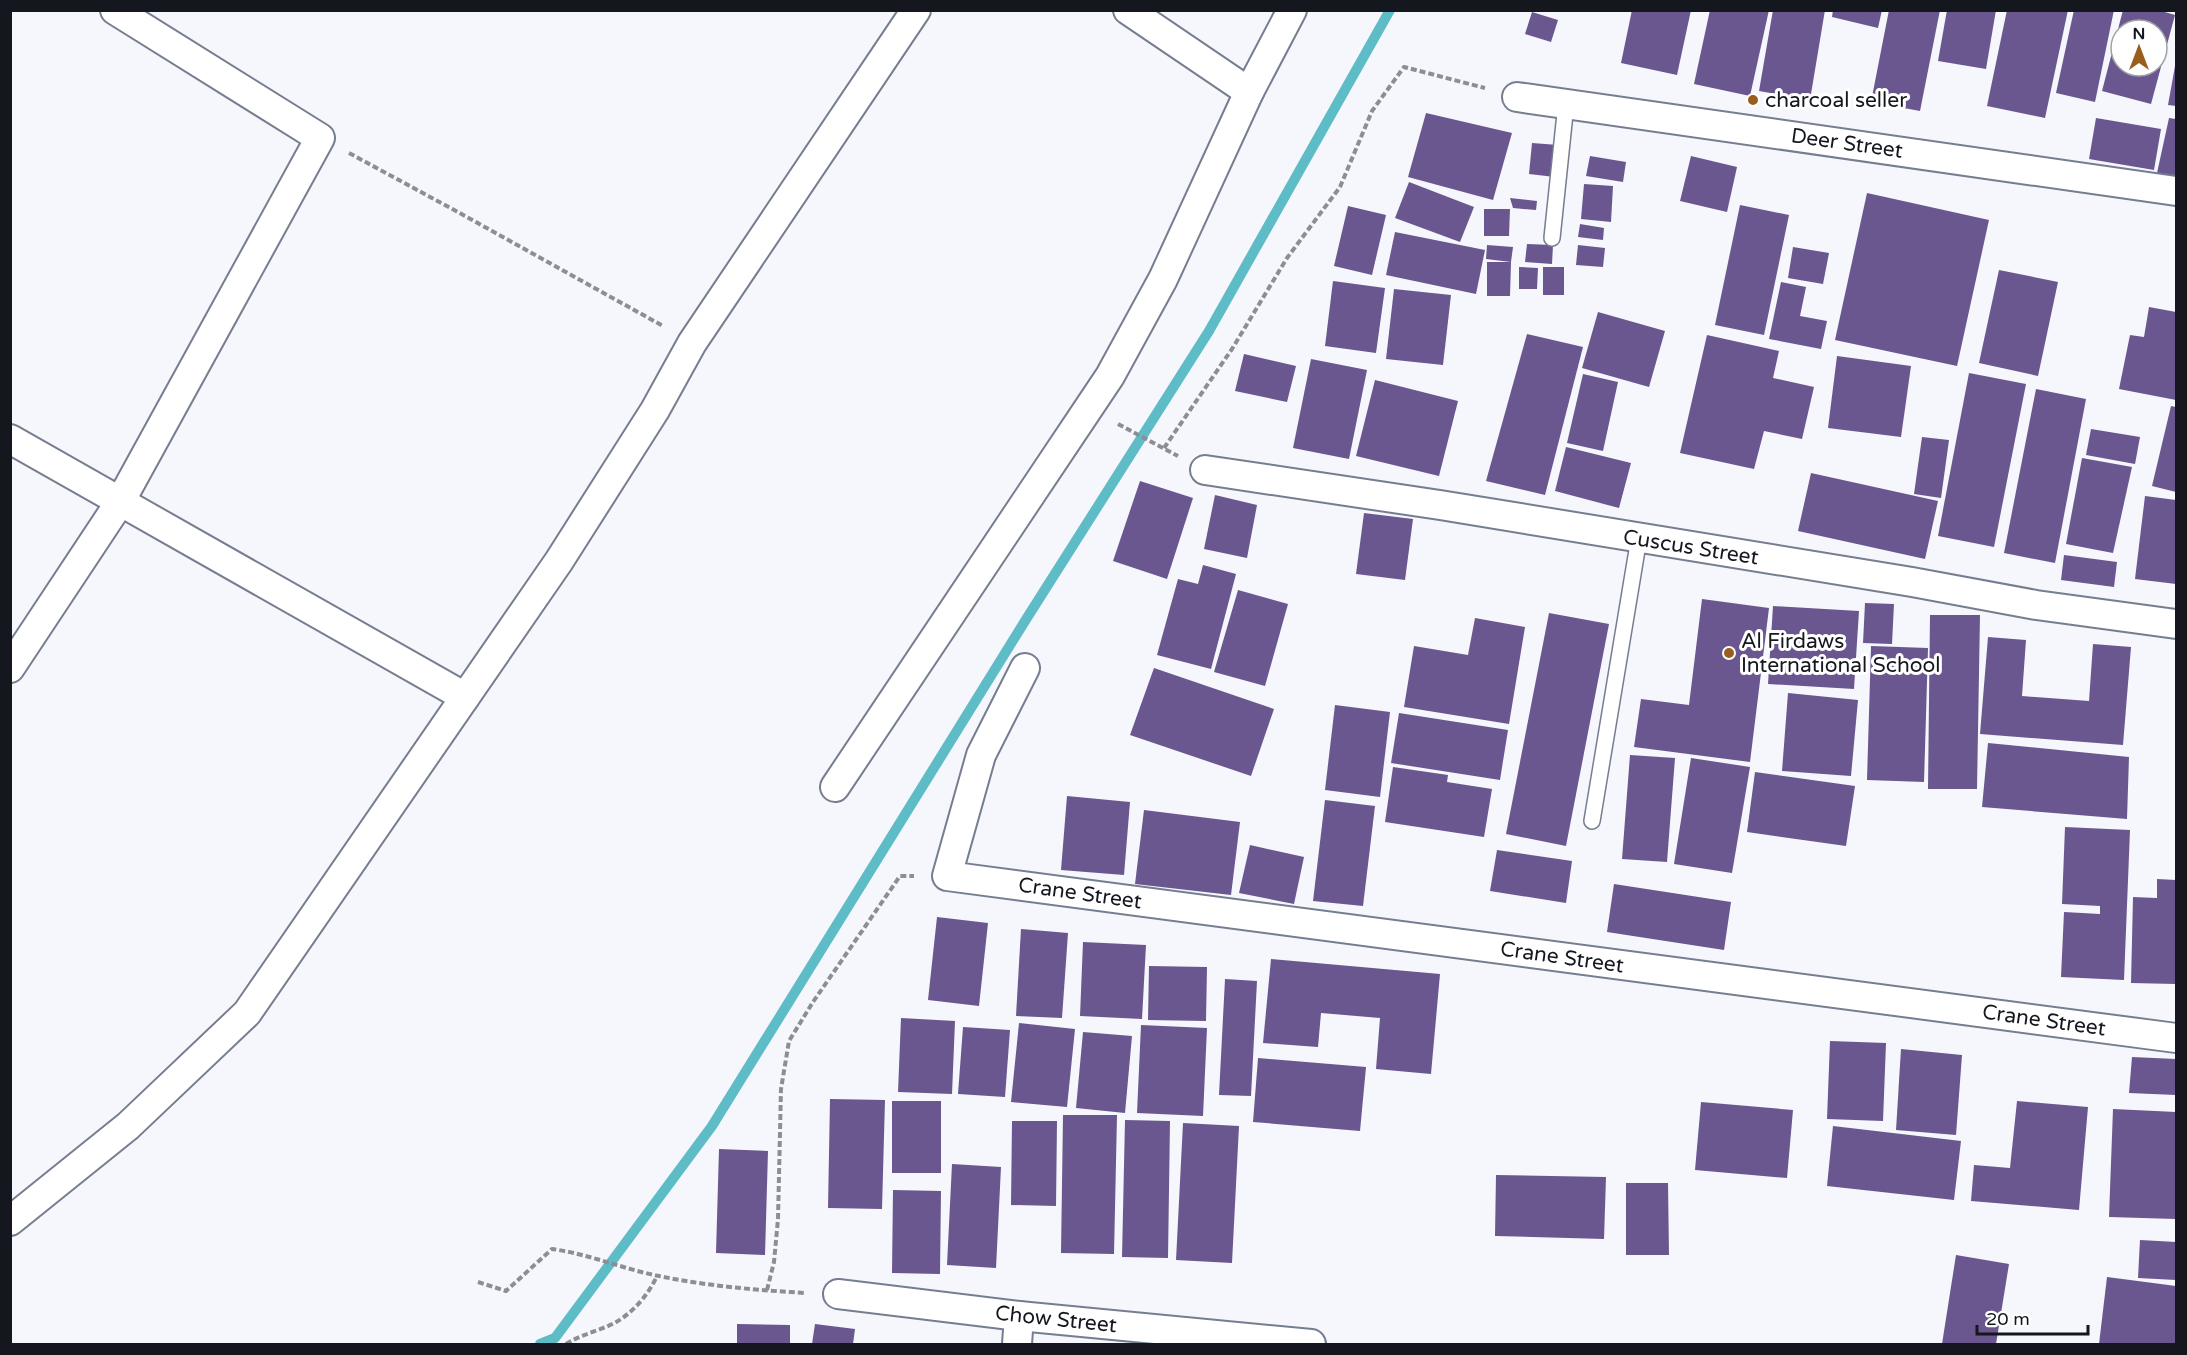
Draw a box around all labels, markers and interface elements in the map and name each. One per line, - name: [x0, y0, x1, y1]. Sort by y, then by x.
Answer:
- north arrow: [2109, 18, 2169, 78]
- text: N: [2133, 24, 2145, 44]
- place label: charcoal seller: [1765, 88, 1907, 113]
- marker: charcoal seller: [1746, 93, 1760, 107]
- street label: Deer Street: [1789, 123, 1904, 164]
- street label: Cuscus Street: [1621, 524, 1760, 571]
- place label: Al Firdaws International School: [1741, 629, 1940, 678]
- marker: Al Firdaws International School: [1722, 646, 1736, 660]
- street label: Crane Street: [1017, 872, 1143, 915]
- street label: Crane Street: [1499, 936, 1625, 979]
- street label: Crane Street: [1981, 999, 2107, 1042]
- scale bar: [1977, 1298, 2088, 1336]
- street label: Chow Street: [994, 1301, 1118, 1338]
- text: 20 m: [1986, 1308, 2030, 1330]

